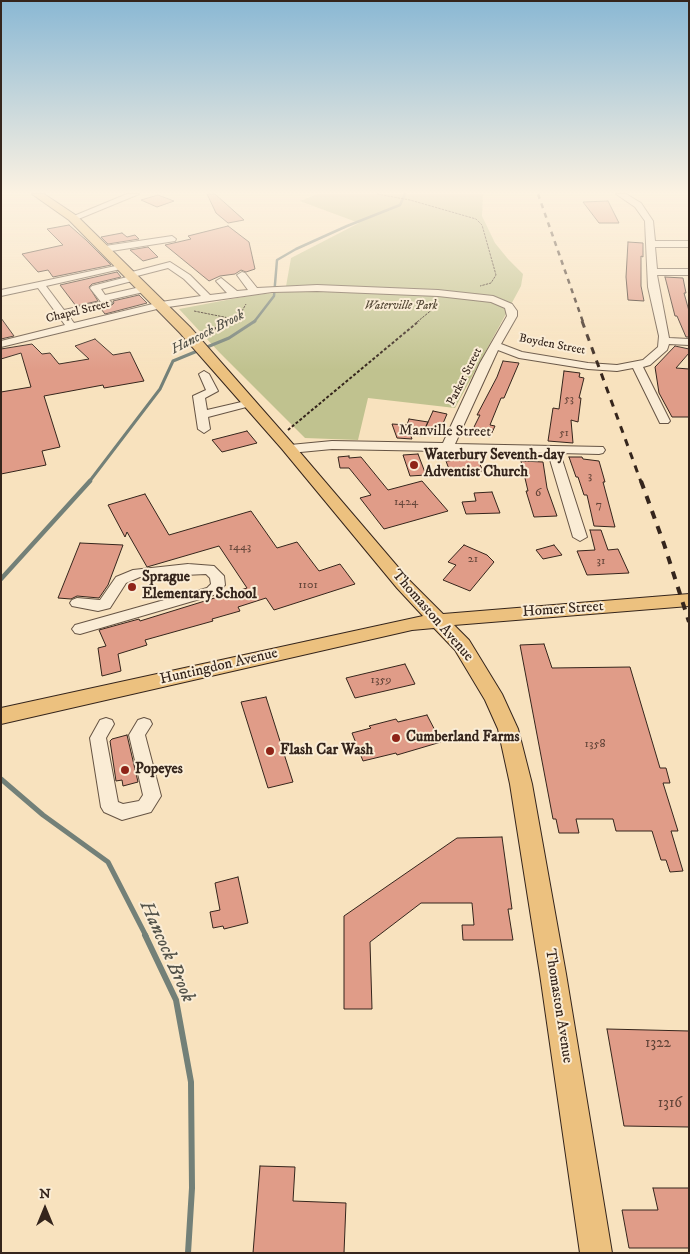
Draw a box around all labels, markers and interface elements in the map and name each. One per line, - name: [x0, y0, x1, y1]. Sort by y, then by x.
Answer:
- street label: Chapel Street: [45, 297, 111, 327]
- park label: Waterville Park: [364, 300, 438, 314]
- water label: Hancock Brook: [169, 307, 247, 359]
- street label: Boyden Street: [518, 332, 586, 358]
- street label: Parker Street: [444, 346, 486, 408]
- house number: 53: [564, 393, 574, 407]
- street label: Manville Street: [399, 422, 491, 442]
- house number: 51: [559, 427, 569, 441]
- place label: Waterbury Seventh-day Adventist Church: [424, 447, 564, 482]
- marker: Waterbury Seventh-day Adventist Church: [408, 459, 420, 471]
- house number: 3: [588, 470, 592, 484]
- house number: 6: [535, 487, 541, 501]
- house number: 1424: [394, 496, 418, 510]
- house number: 7: [596, 499, 602, 513]
- house number: 1443: [229, 541, 251, 555]
- house number: 21: [468, 553, 478, 567]
- house number: 31: [597, 555, 605, 569]
- street label: Thomaston Avenue: [387, 566, 477, 666]
- place label: Sprague Elementary School: [142, 569, 257, 604]
- house number: 1101: [298, 579, 318, 593]
- marker: Sprague Elementary School: [126, 581, 138, 593]
- street label: Homer Street: [522, 598, 604, 622]
- street label: Huntingdon Avenue: [158, 645, 280, 689]
- house number: 1359: [371, 674, 391, 688]
- place label: Cumberland Farms: [406, 729, 520, 747]
- marker: Cumberland Farms: [390, 732, 402, 744]
- house number: 1358: [585, 738, 605, 752]
- place label: Flash Car Wash: [280, 742, 373, 760]
- marker: Flash Car Wash: [264, 745, 276, 757]
- place label: Popeyes: [135, 761, 183, 779]
- marker: Popeyes: [119, 764, 131, 776]
- water label: Hancock Brook: [134, 898, 198, 1006]
- street label: Thomaston Avenue: [540, 948, 576, 1064]
- house number: 1322: [645, 1035, 671, 1053]
- house number: 1316: [658, 1095, 682, 1113]
- north arrow: [20, 1184, 70, 1234]
- text: N: [39, 1185, 51, 1203]

